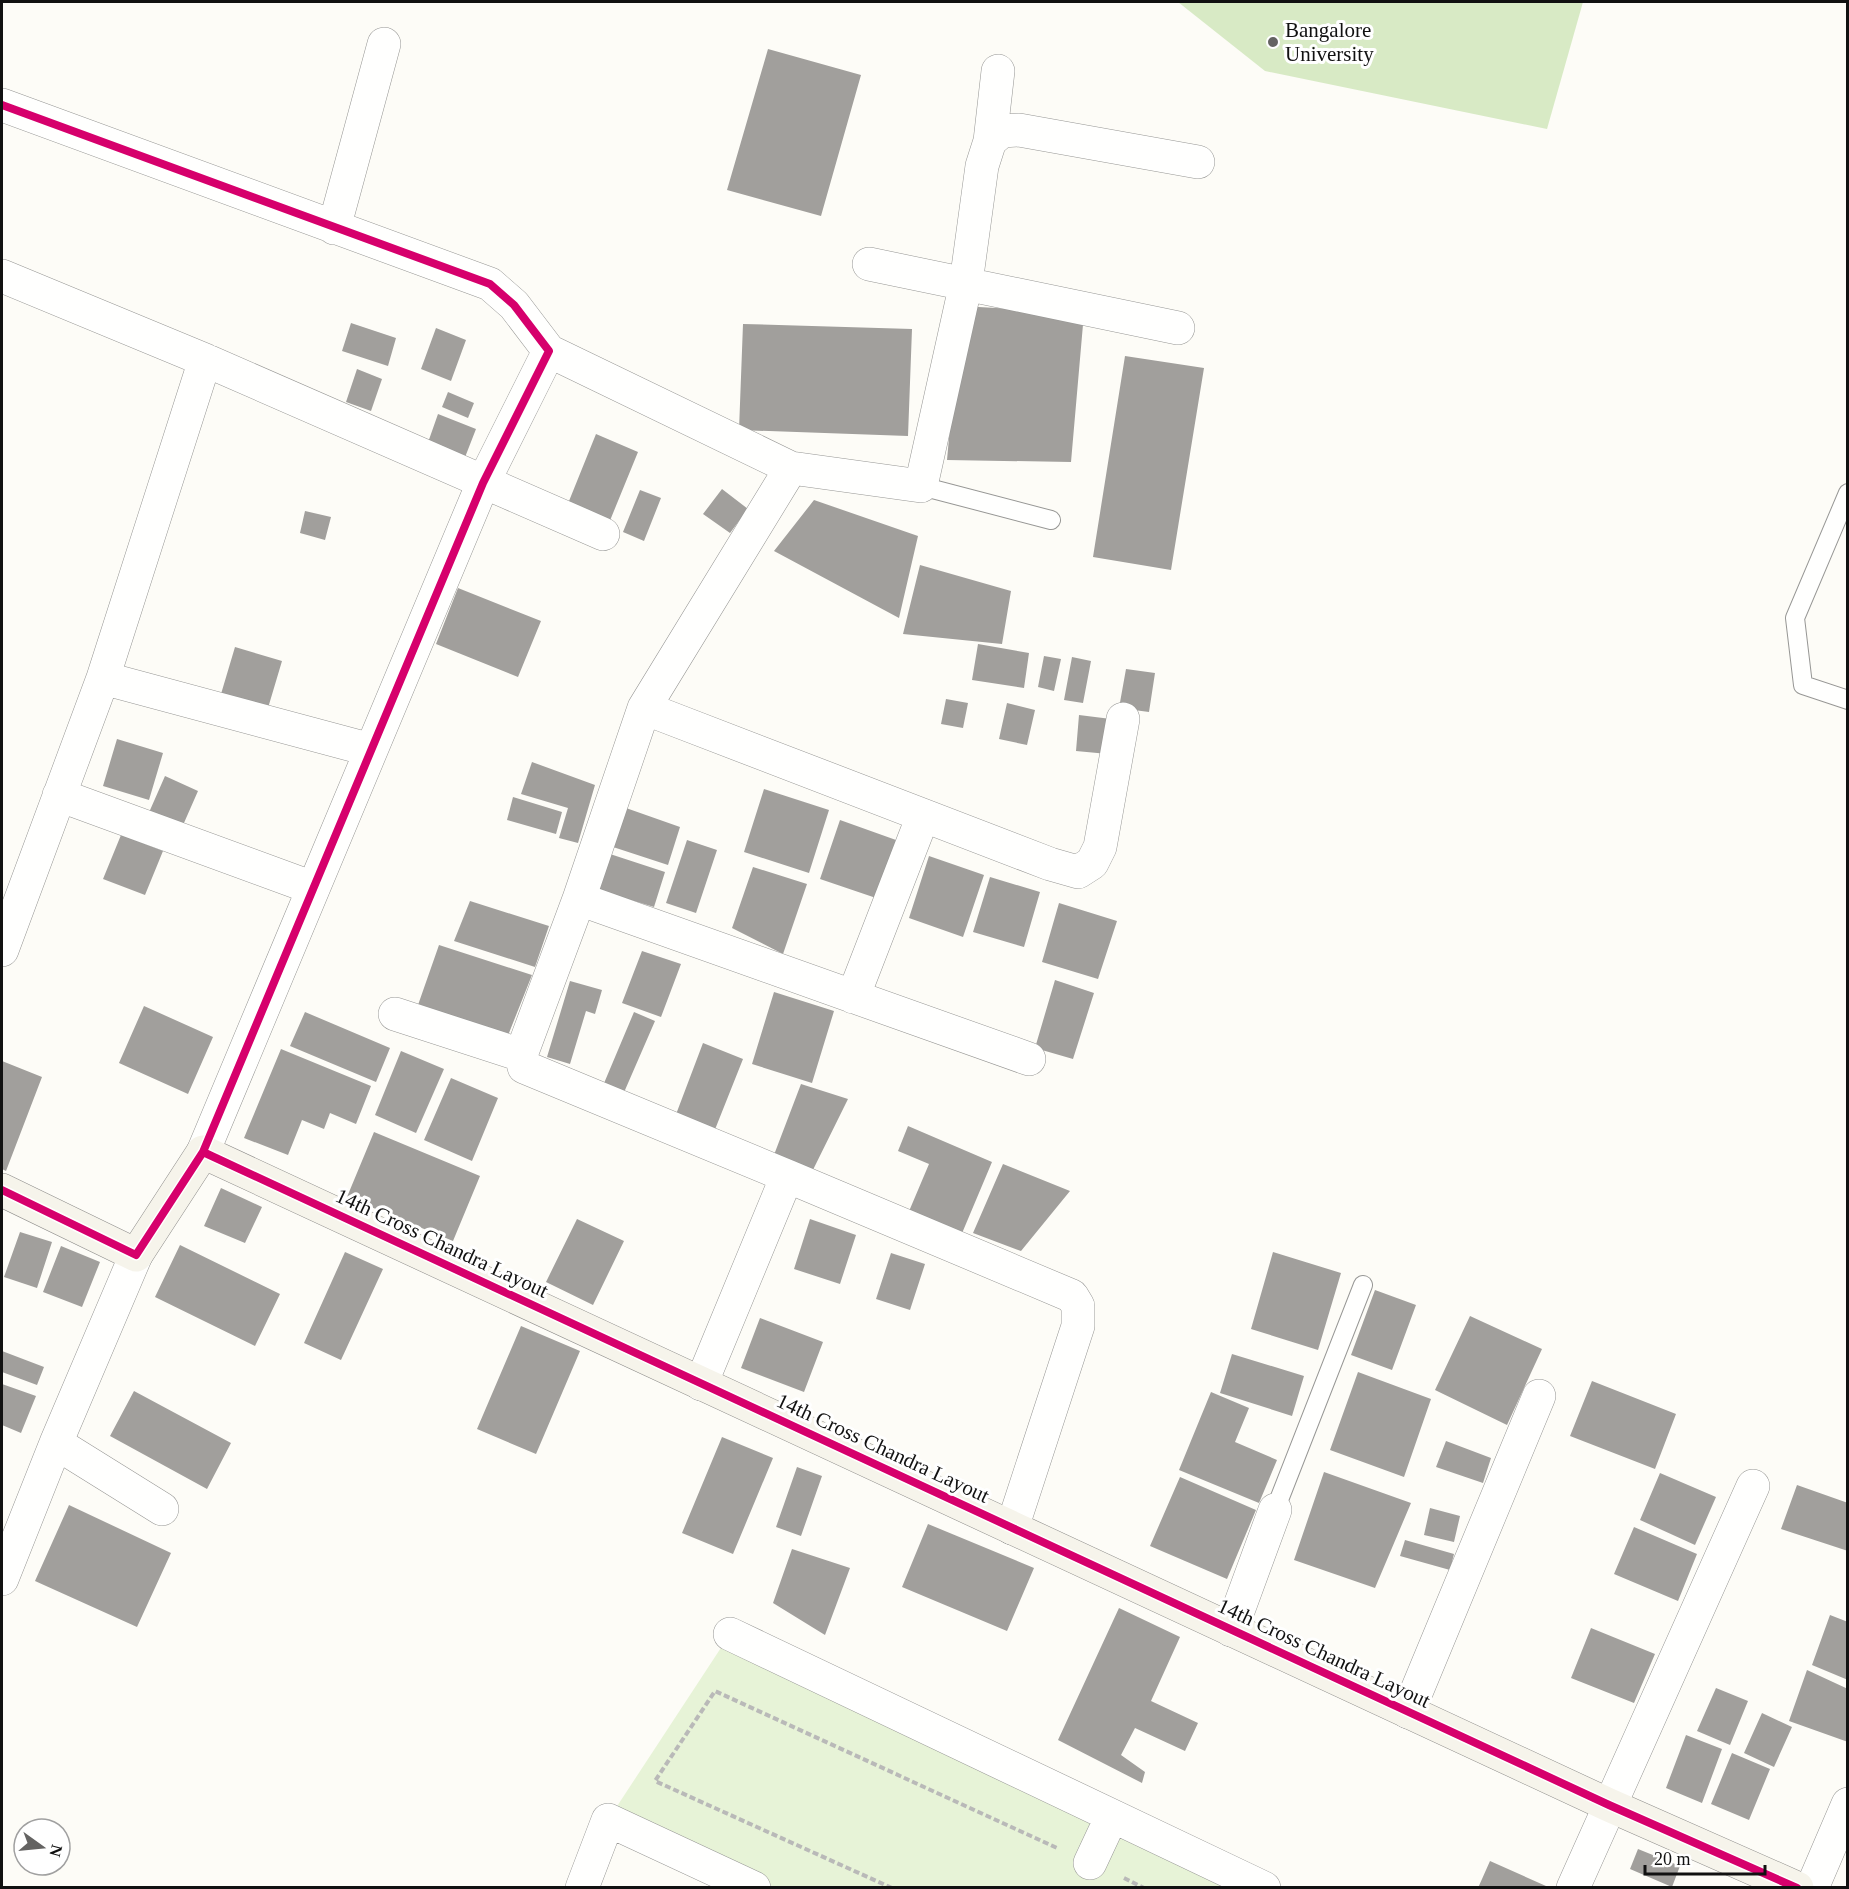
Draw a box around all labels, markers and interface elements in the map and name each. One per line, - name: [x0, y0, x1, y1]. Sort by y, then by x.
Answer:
- place label: Bangalore University: [1285, 18, 1374, 66]
- marker: Bangalore University: [1266, 35, 1280, 49]
- street label: 14th Cross Chandra Layout: [332, 1183, 552, 1303]
- street label: 14th Cross Chandra Layout: [773, 1388, 993, 1508]
- street label: 14th Cross Chandra Layout: [1214, 1593, 1434, 1713]
- north arrow: [12, 1817, 72, 1877]
- scale bar: [1645, 1838, 1765, 1876]
- text: N: [46, 1843, 66, 1859]
- text: 20 m: [1654, 1849, 1691, 1869]

